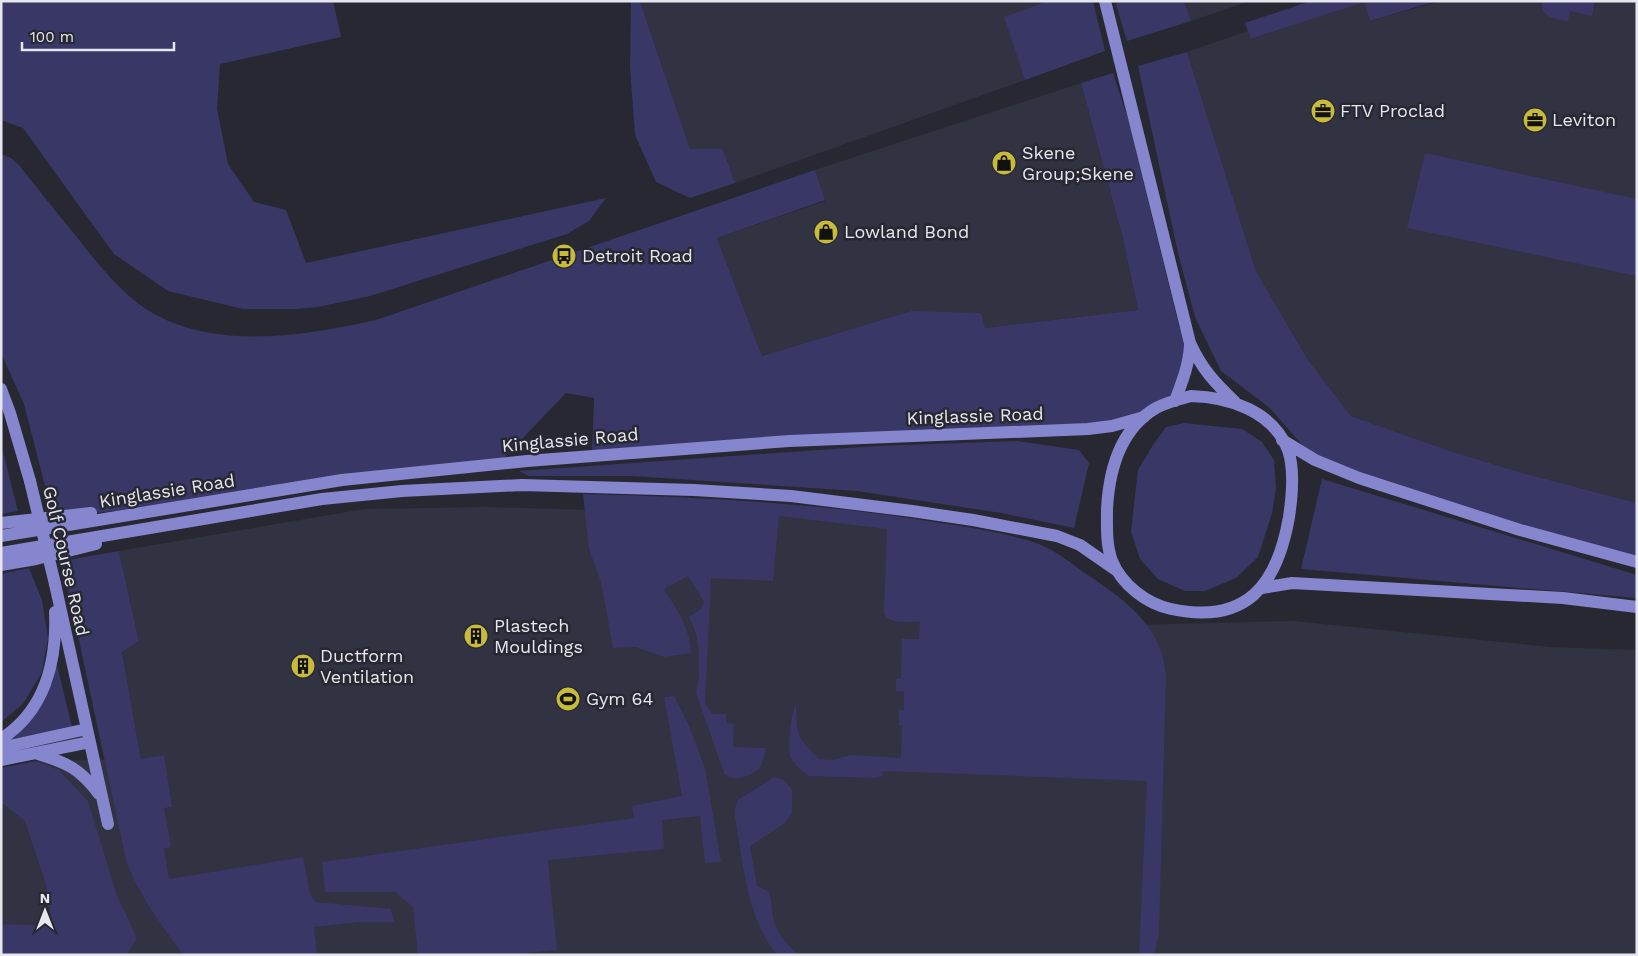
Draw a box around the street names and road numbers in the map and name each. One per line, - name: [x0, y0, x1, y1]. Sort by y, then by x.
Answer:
- street label: Kinglassie Road: [906, 403, 1044, 428]
- street label: Kinglassie Road: [501, 423, 639, 456]
- street label: Kinglassie Road: [98, 469, 236, 512]
- street label: Golf Course Road: [39, 484, 94, 638]

